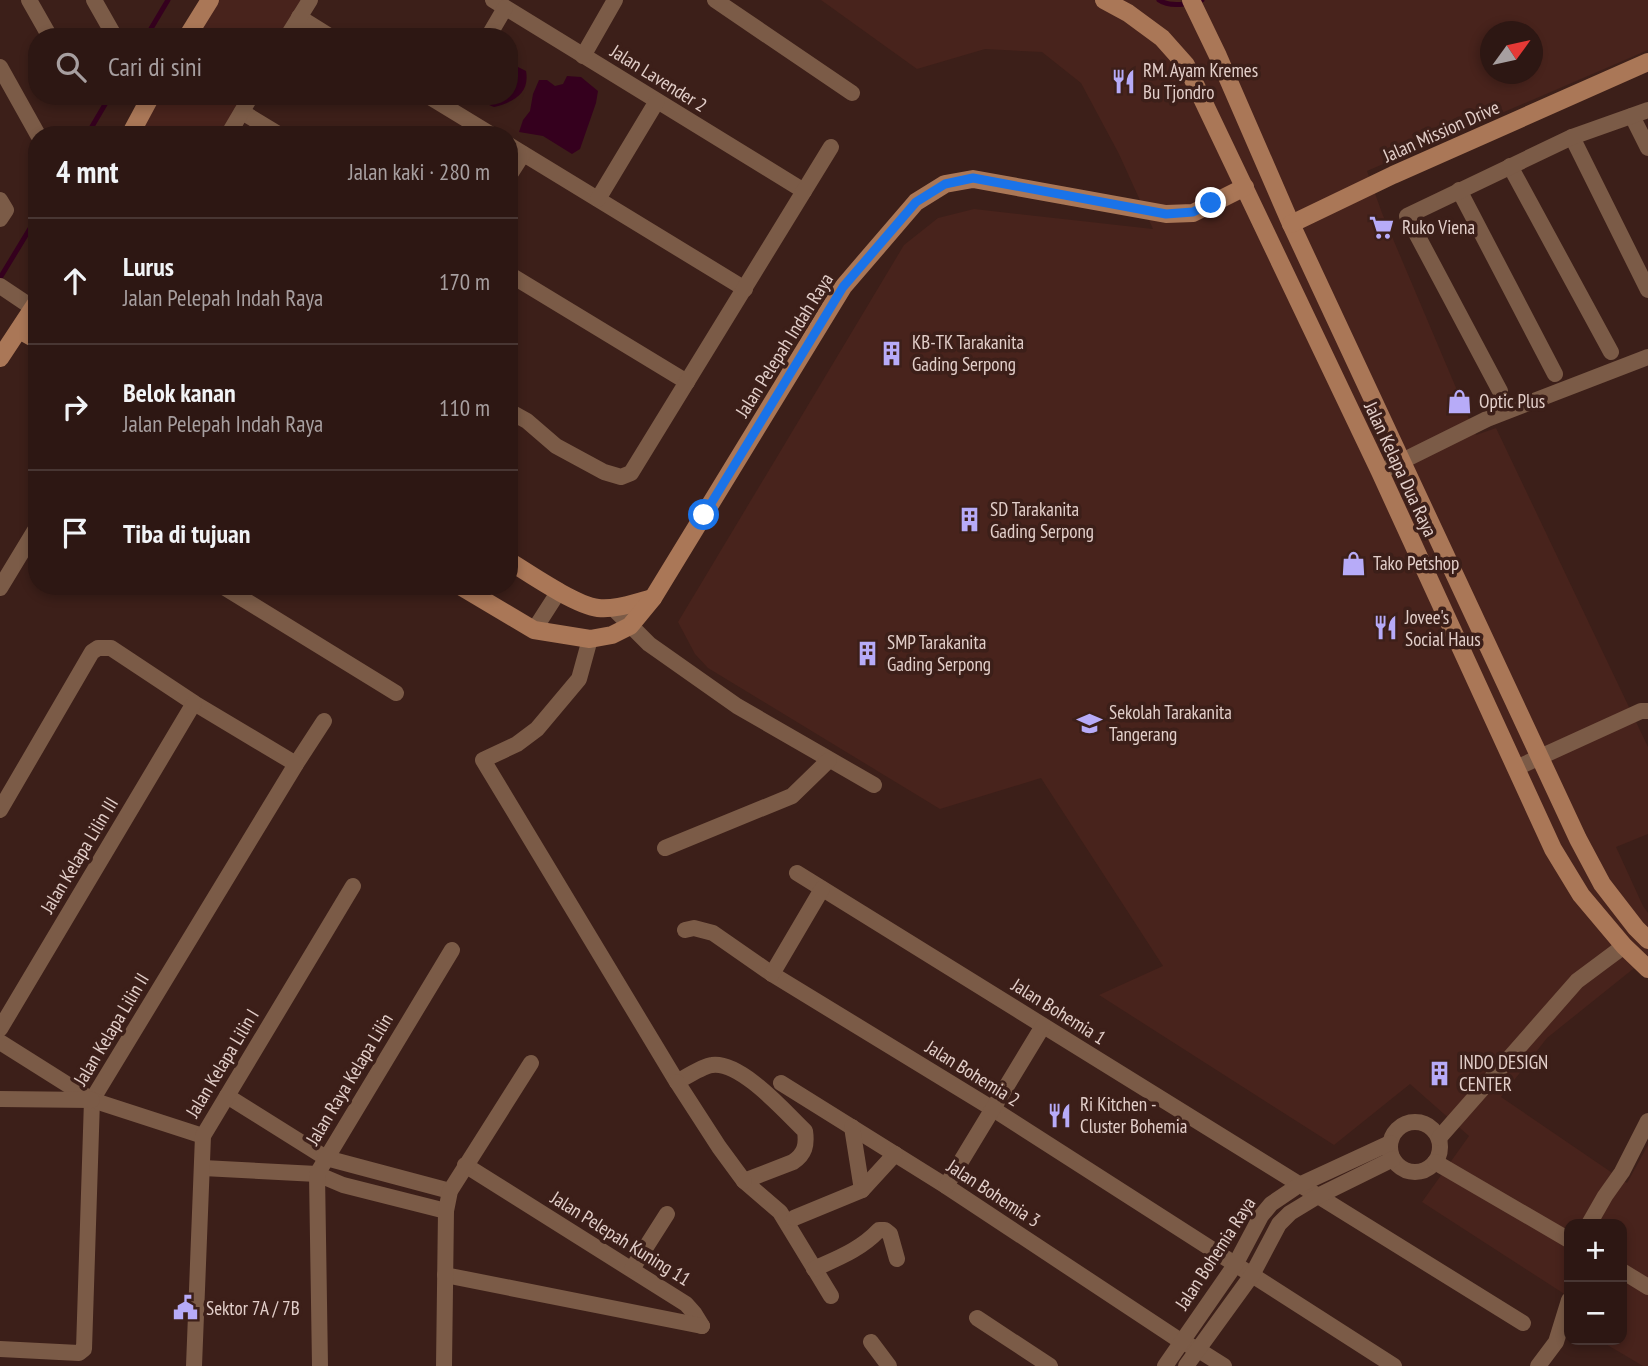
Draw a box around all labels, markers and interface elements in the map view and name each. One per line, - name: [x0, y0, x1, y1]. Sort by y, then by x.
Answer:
- north arrow: [1480, 21, 1543, 84]
- search box: [28, 28, 518, 105]
- street label: Jalan Lavender 2: [605, 38, 712, 117]
- icon: search: [52, 48, 90, 86]
- text: Cari di sini: [108, 50, 202, 83]
- place label: RM. Ayam Kremes Bu Tjondro: [1143, 58, 1258, 104]
- restaurant icon: RM. Ayam Kremes Bu Tjondro: [1109, 67, 1137, 95]
- street label: Jalan Mission Drive: [1378, 95, 1503, 168]
- text: 4 mnt: [56, 152, 119, 191]
- text: Jalan kaki · 280 m: [348, 157, 490, 186]
- route end: [1195, 187, 1226, 218]
- supermarket icon: Ruko Viena: [1368, 213, 1396, 241]
- place label: Ruko Viena: [1402, 215, 1475, 239]
- text: Lurus: [123, 250, 174, 283]
- icon: ahead: [56, 262, 94, 300]
- text: 170 m: [439, 267, 490, 296]
- street label: Jalan Pelepah Indah Raya: [729, 268, 838, 422]
- text: Jalan Pelepah Indah Raya: [123, 283, 323, 312]
- place label: KB-TK Tarakanita Gading Serpong: [912, 330, 1024, 376]
- building icon: KB-TK Tarakanita Gading Serpong: [878, 339, 906, 367]
- text: Belok kanan: [123, 376, 236, 409]
- shop icon: Optic Plus: [1445, 387, 1473, 415]
- icon: right: [56, 388, 94, 426]
- place label: Optic Plus: [1479, 389, 1545, 413]
- text: 110 m: [439, 393, 490, 422]
- street label: Jalan Kelapa Dua Raya: [1359, 397, 1443, 540]
- text: Jalan Pelepah Indah Raya: [123, 409, 323, 438]
- place label: SD Tarakanita Gading Serpong: [990, 497, 1094, 543]
- route start: [688, 499, 719, 530]
- building icon: SD Tarakanita Gading Serpong: [956, 506, 984, 534]
- icon: arrive: [56, 514, 94, 552]
- text: Tiba di tujuan: [123, 517, 251, 550]
- shop icon: Tako Petshop: [1339, 549, 1367, 577]
- place label: Tako Petshop: [1373, 551, 1459, 575]
- place label: Jovee's Social Haus: [1404, 605, 1481, 651]
- restaurant icon: Jovee's Social Haus: [1371, 614, 1399, 642]
- place label: SMP Tarakanita Gading Serpong: [887, 630, 991, 676]
- building icon: SMP Tarakanita Gading Serpong: [853, 639, 881, 667]
- place label: Sekolah Tarakanita Tangerang: [1109, 700, 1232, 746]
- school or university icon: Sekolah Tarakanita Tangerang: [1075, 709, 1103, 737]
- street label: Jalan Kelapa Lilin III: [34, 793, 123, 918]
- street label: Jalan Kelapa Lilin II: [68, 968, 154, 1090]
- street label: Jalan Bohemia 1: [1007, 972, 1111, 1049]
- street label: Jalan Kelapa Lilin I: [180, 1004, 264, 1122]
- street label: Jalan Raya Kelapa Lilin: [300, 1009, 398, 1150]
- street label: Jalan Bohemia 2: [921, 1034, 1025, 1111]
- place label: INDO DESIGN CENTER: [1459, 1050, 1548, 1096]
- building icon: INDO DESIGN CENTER: [1425, 1059, 1453, 1087]
- place label: Ri Kitchen - Cluster Bohemia: [1080, 1092, 1187, 1138]
- restaurant icon: Ri Kitchen - Cluster Bohemia: [1046, 1101, 1074, 1129]
- street label: Jalan Bohemia 3: [942, 1153, 1045, 1232]
- street label: Jalan Pelepah Kuning 11: [546, 1185, 695, 1291]
- street label: Jalan Bohemia Raya: [1169, 1192, 1260, 1315]
- map controls: [1564, 1219, 1627, 1345]
- button: +: [1564, 1219, 1627, 1282]
- button: −: [1564, 1282, 1627, 1345]
- public building icon: Sektor 7A / 7B: [172, 1294, 200, 1322]
- place label: Sektor 7A / 7B: [206, 1296, 300, 1320]

